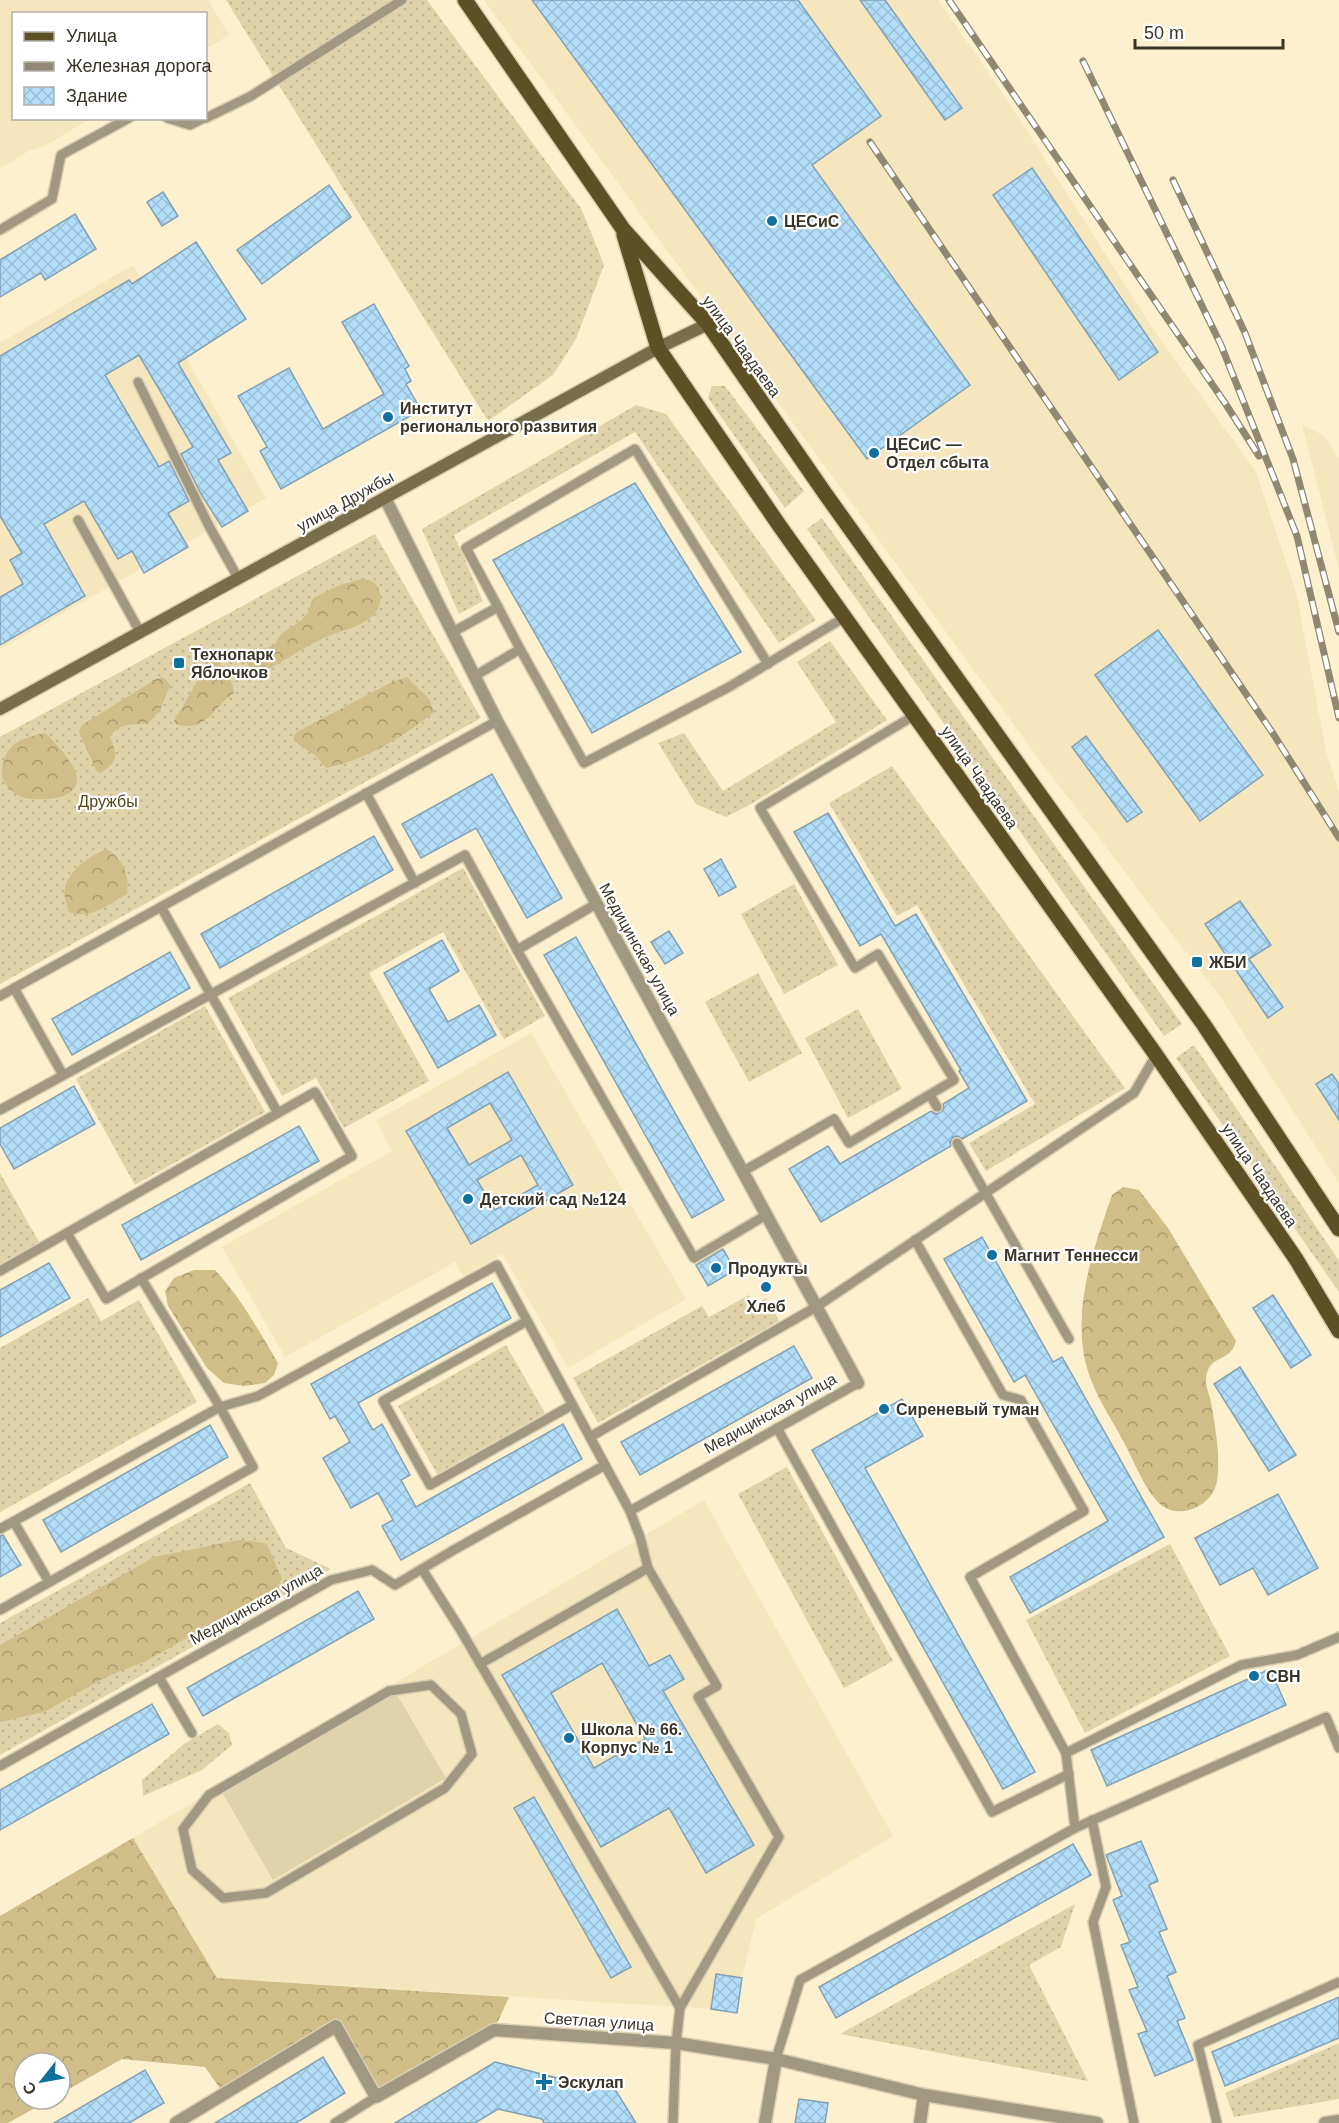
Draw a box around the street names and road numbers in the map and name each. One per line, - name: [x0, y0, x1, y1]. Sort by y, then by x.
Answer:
- street label: улица Чаадаева: [699, 292, 784, 400]
- street label: улица Дружбы: [294, 468, 396, 535]
- street label: улица Чаадаева: [938, 723, 1021, 832]
- street label: Медицинская улица: [596, 880, 683, 1018]
- street label: улица Чаадаева: [1219, 1120, 1301, 1230]
- street label: Медицинская улица: [701, 1370, 839, 1457]
- street label: Медицинская улица: [187, 1561, 325, 1648]
- street label: Светлая улица: [543, 2009, 655, 2034]

